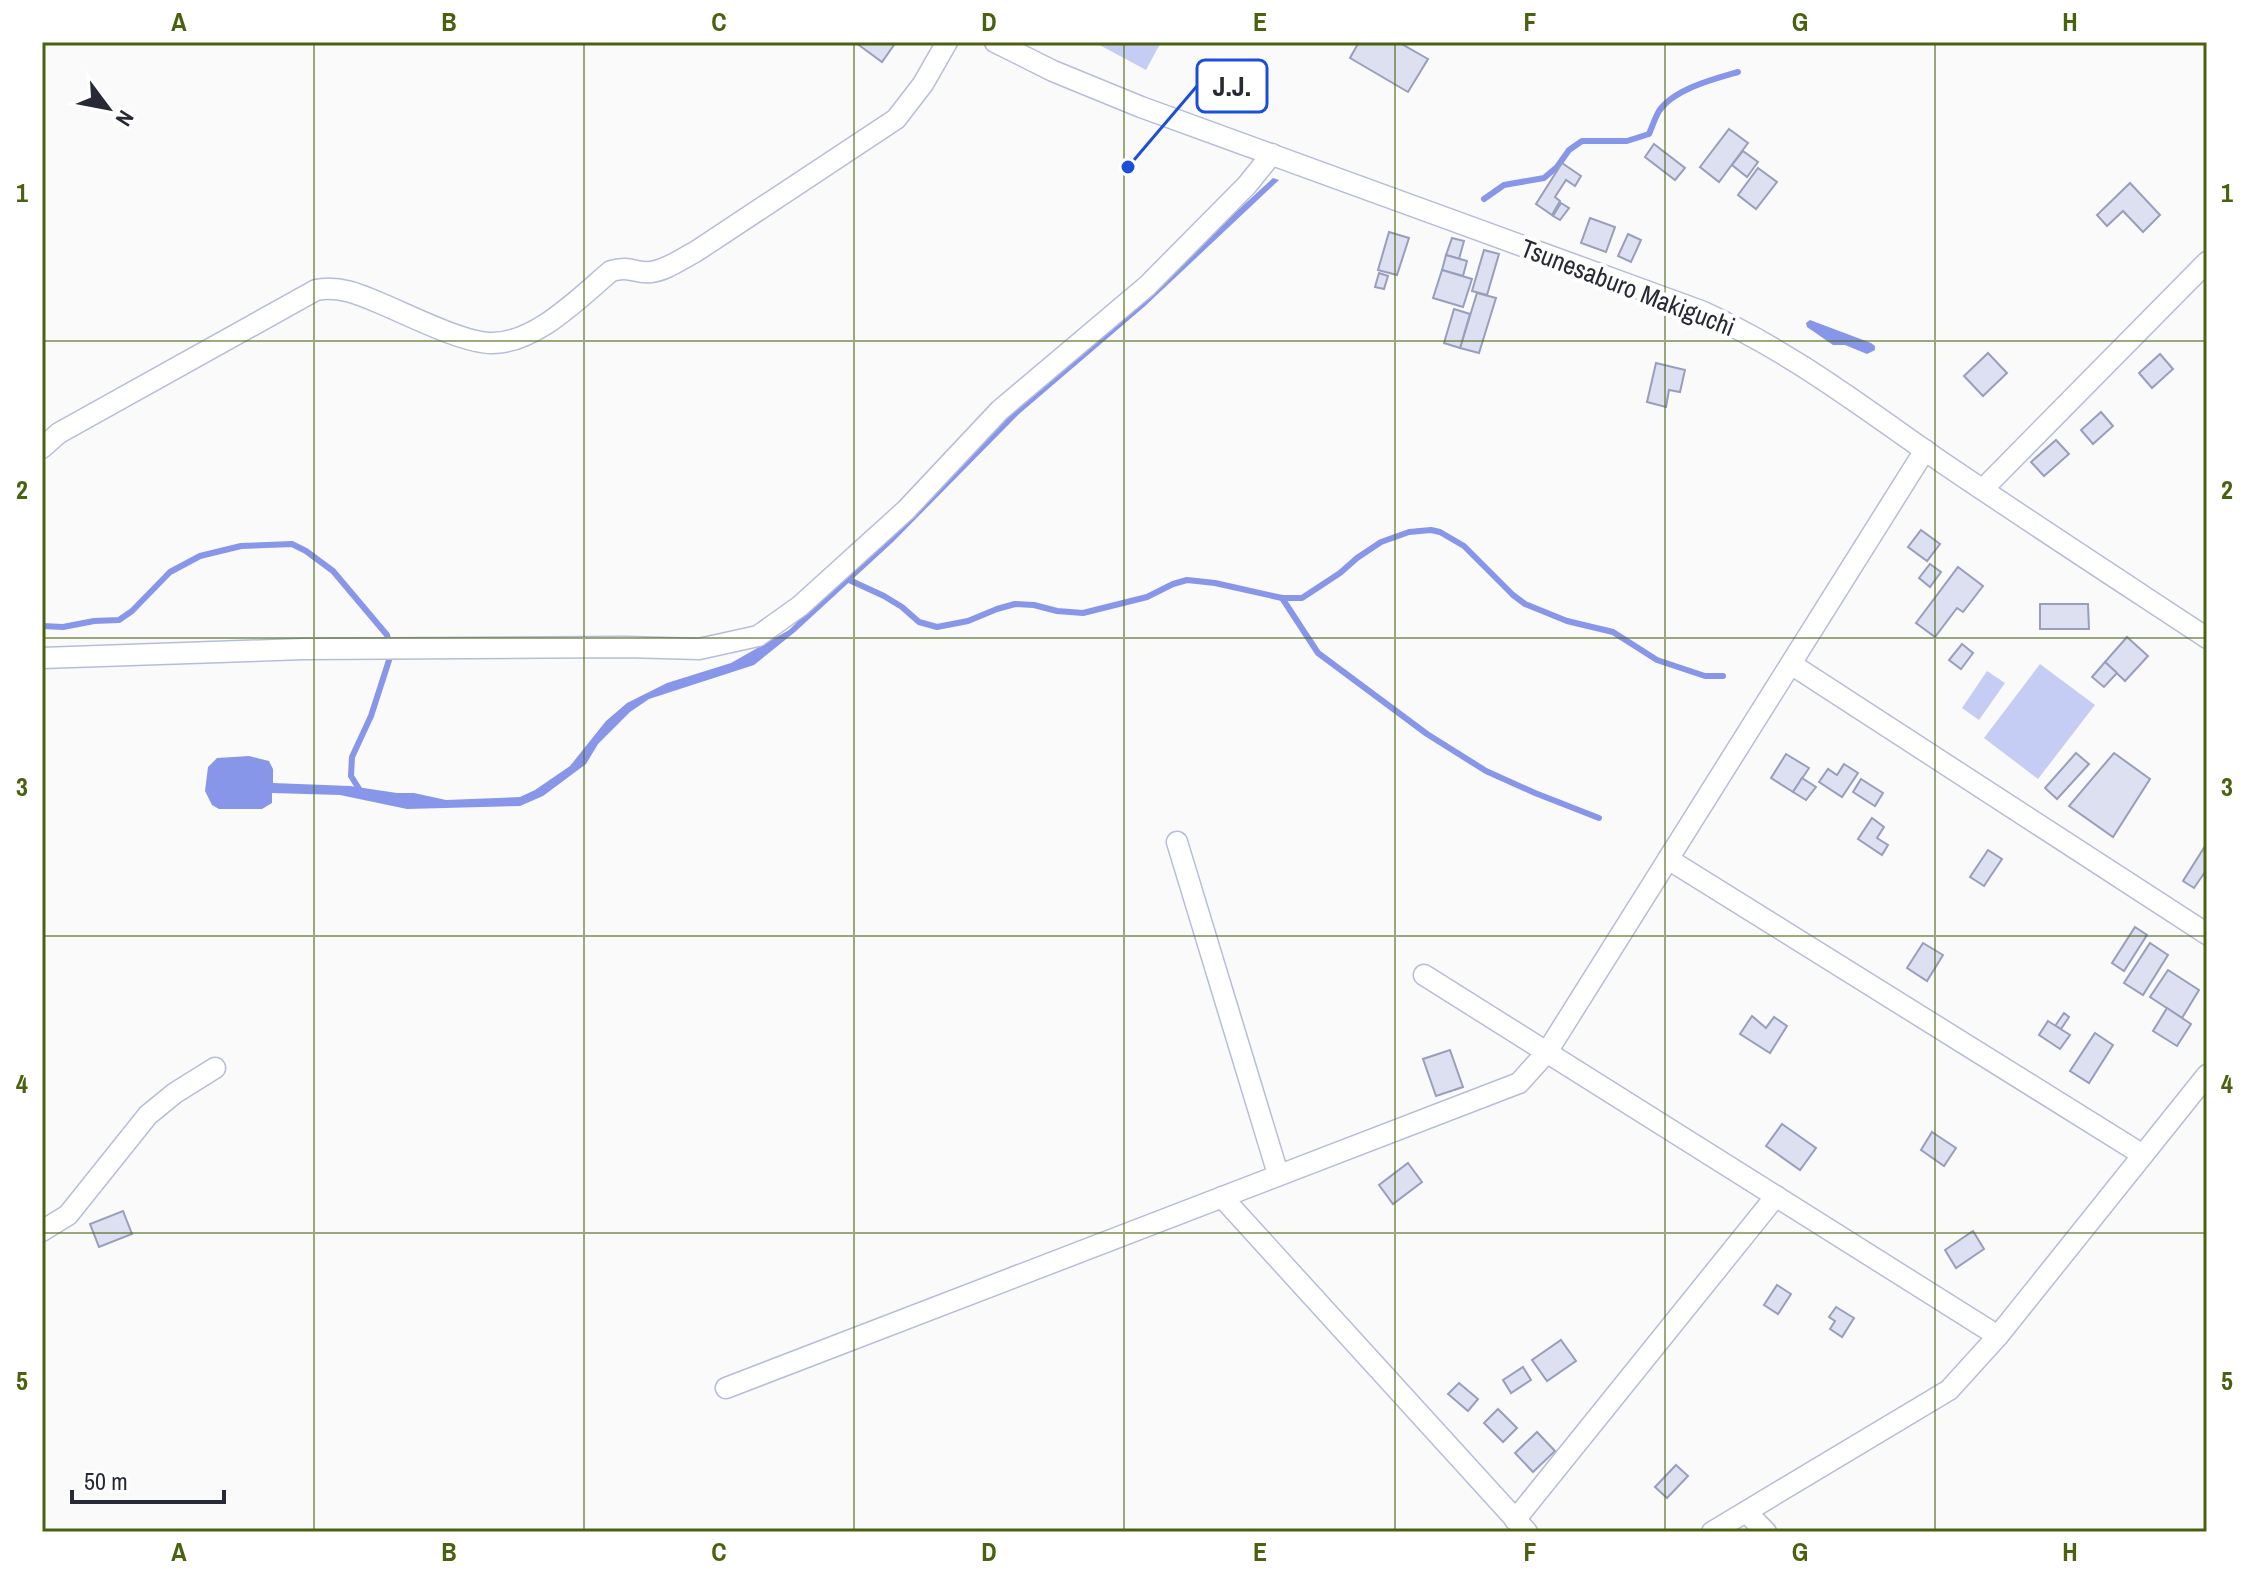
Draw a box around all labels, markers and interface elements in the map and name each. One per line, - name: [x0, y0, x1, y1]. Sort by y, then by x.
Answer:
- text: A: [171, 4, 187, 39]
- text: B: [441, 4, 457, 39]
- text: C: [711, 4, 727, 39]
- text: D: [981, 4, 997, 39]
- text: E: [1253, 4, 1267, 39]
- text: F: [1523, 4, 1537, 39]
- text: G: [1792, 4, 1808, 39]
- text: H: [2062, 4, 2078, 39]
- callout: J.J.: [1197, 60, 1267, 112]
- text: J.J.: [1213, 67, 1251, 105]
- north arrow: [68, 68, 148, 148]
- text: N: [109, 105, 141, 132]
- text: 1: [16, 175, 28, 210]
- text: 1: [2221, 175, 2233, 210]
- street label: Tsunesaburo Makiguchi: [1516, 230, 1740, 344]
- text: 2: [16, 472, 28, 507]
- text: 2: [2221, 472, 2233, 507]
- text: 3: [16, 769, 28, 804]
- text: 3: [2221, 769, 2233, 804]
- text: 4: [16, 1066, 28, 1101]
- text: 4: [2221, 1066, 2233, 1101]
- text: 5: [16, 1363, 28, 1398]
- text: 5: [2221, 1363, 2233, 1398]
- scale bar: [72, 1454, 224, 1504]
- text: 50 m: [84, 1465, 128, 1497]
- text: A: [171, 1534, 187, 1569]
- text: B: [441, 1534, 457, 1569]
- text: C: [711, 1534, 727, 1569]
- text: D: [981, 1534, 997, 1569]
- text: E: [1253, 1534, 1267, 1569]
- text: F: [1523, 1534, 1537, 1569]
- text: G: [1792, 1534, 1808, 1569]
- text: H: [2062, 1534, 2078, 1569]

